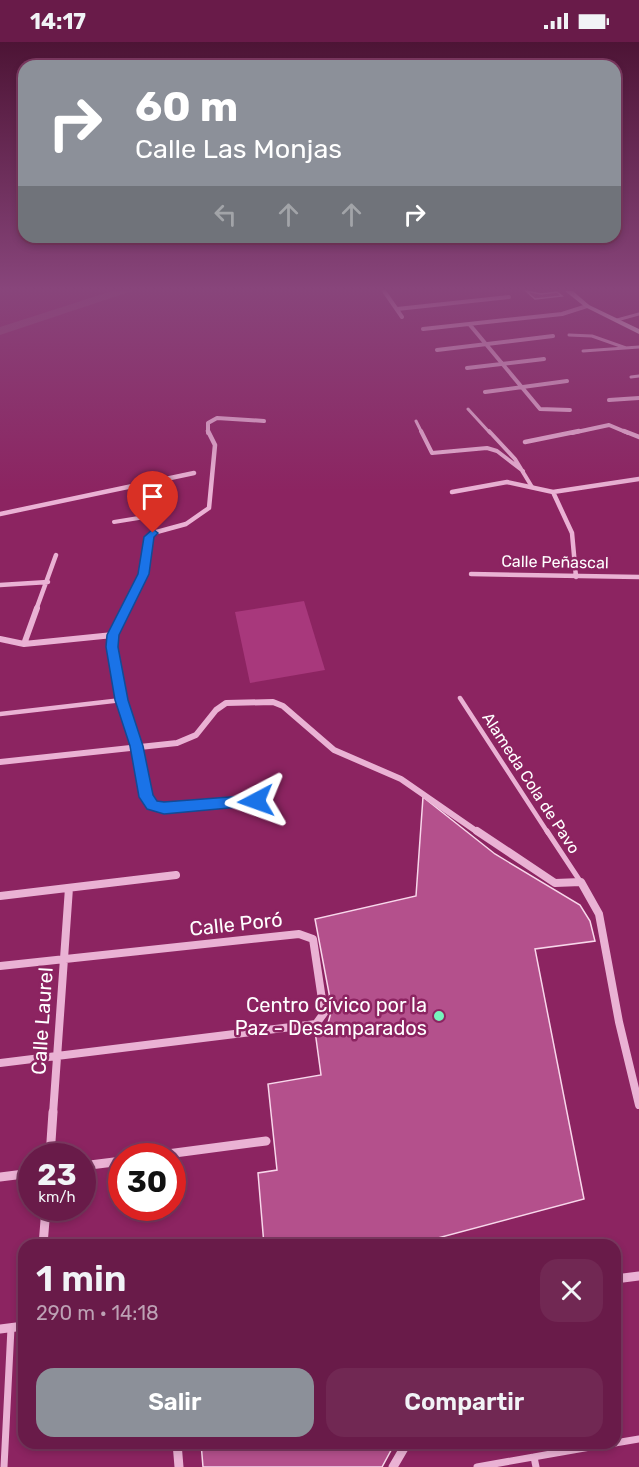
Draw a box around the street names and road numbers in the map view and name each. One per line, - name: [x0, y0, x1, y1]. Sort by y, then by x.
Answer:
- street label: Calle Peñascal: [501, 552, 609, 572]
- street label: Alameda Cola de Pavo: [478, 709, 584, 857]
- street label: Calle Poró: [188, 907, 284, 941]
- street label: Calle Laurel: [26, 966, 58, 1076]

